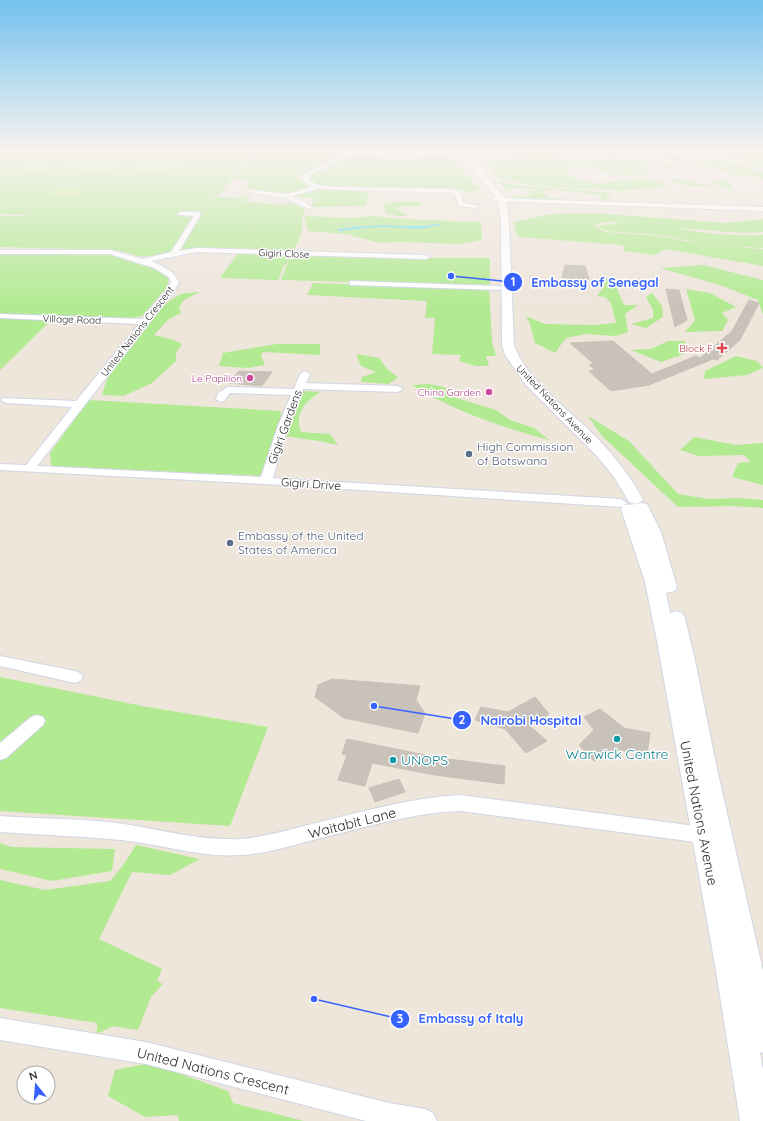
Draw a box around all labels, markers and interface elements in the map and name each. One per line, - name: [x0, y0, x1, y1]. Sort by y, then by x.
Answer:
- street label: Gigiri Close: [258, 246, 310, 261]
- callout: Embassy of Senegal: [503, 270, 667, 295]
- text: 1: [511, 274, 515, 289]
- text: Embassy of Senegal: [531, 274, 659, 290]
- street label: United Nations Crescent: [98, 283, 177, 379]
- street label: Village Road: [42, 312, 102, 327]
- place label: Block F: [679, 342, 713, 355]
- marker: Block F: [716, 342, 728, 354]
- street label: United Nations Avenue: [513, 362, 596, 447]
- place label: Le Papillon: [192, 372, 242, 385]
- marker: Le Papillon: [245, 373, 255, 383]
- place label: China Garden: [418, 386, 481, 399]
- street label: Gigiri Gardens: [264, 387, 305, 466]
- marker: China Garden: [484, 387, 494, 397]
- place label: High Commission of Botswana: [477, 439, 573, 468]
- marker: High Commission of Botswana: [464, 449, 474, 459]
- street label: Gigiri Drive: [280, 474, 342, 493]
- place label: Embassy of the United States of America: [238, 528, 364, 557]
- marker: Embassy of the United States of America: [225, 538, 235, 548]
- callout: Nairobi Hospital: [452, 708, 589, 733]
- text: 2: [459, 712, 466, 727]
- text: Nairobi Hospital: [480, 712, 582, 728]
- marker: Warwick Centre: [612, 734, 622, 744]
- street label: United Nations Avenue: [676, 739, 722, 887]
- place label: Warwick Centre: [566, 745, 669, 763]
- place label: UNOPS: [401, 751, 448, 769]
- marker: UNOPS: [388, 755, 398, 765]
- street label: Waitabit Lane: [306, 803, 398, 843]
- callout: Embassy of Italy: [390, 1006, 531, 1031]
- text: Embassy of Italy: [419, 1010, 524, 1026]
- text: 3: [397, 1011, 403, 1026]
- street label: United Nations Crescent: [135, 1043, 291, 1099]
- north arrow: [16, 1065, 56, 1105]
- text: N: [27, 1068, 39, 1083]

